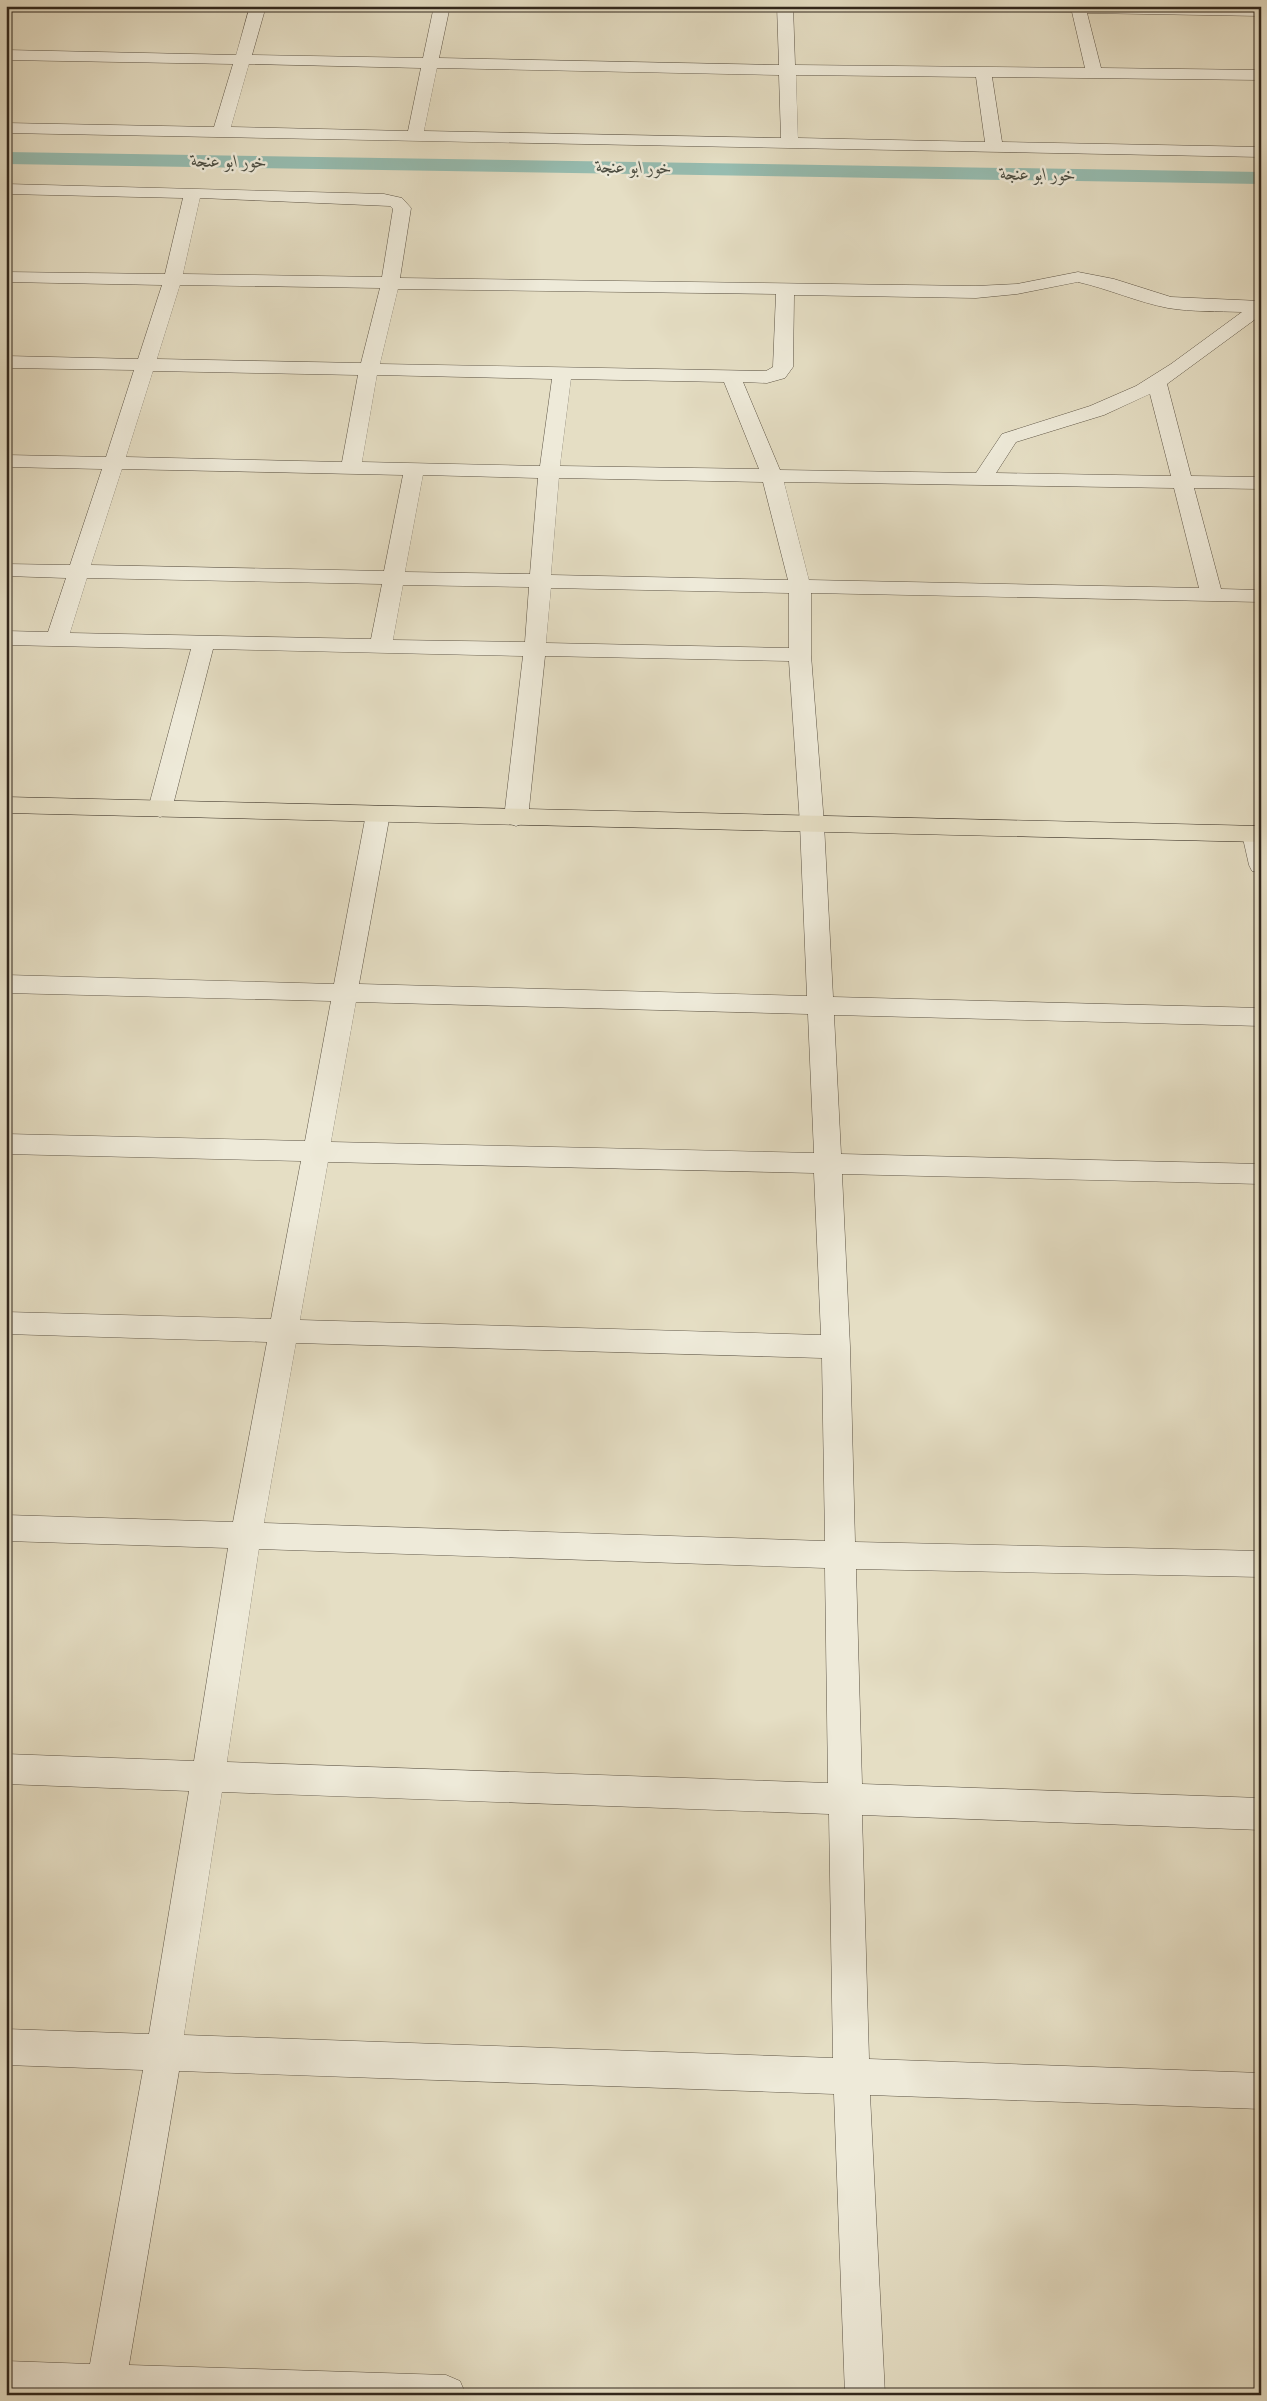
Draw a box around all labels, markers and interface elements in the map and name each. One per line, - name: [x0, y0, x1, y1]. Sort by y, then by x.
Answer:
- water label: خور ابو عنجة: [189, 150, 267, 174]
- water label: خور ابو عنجة: [594, 156, 672, 180]
- water label: خور ابو عنجة: [998, 163, 1076, 187]

